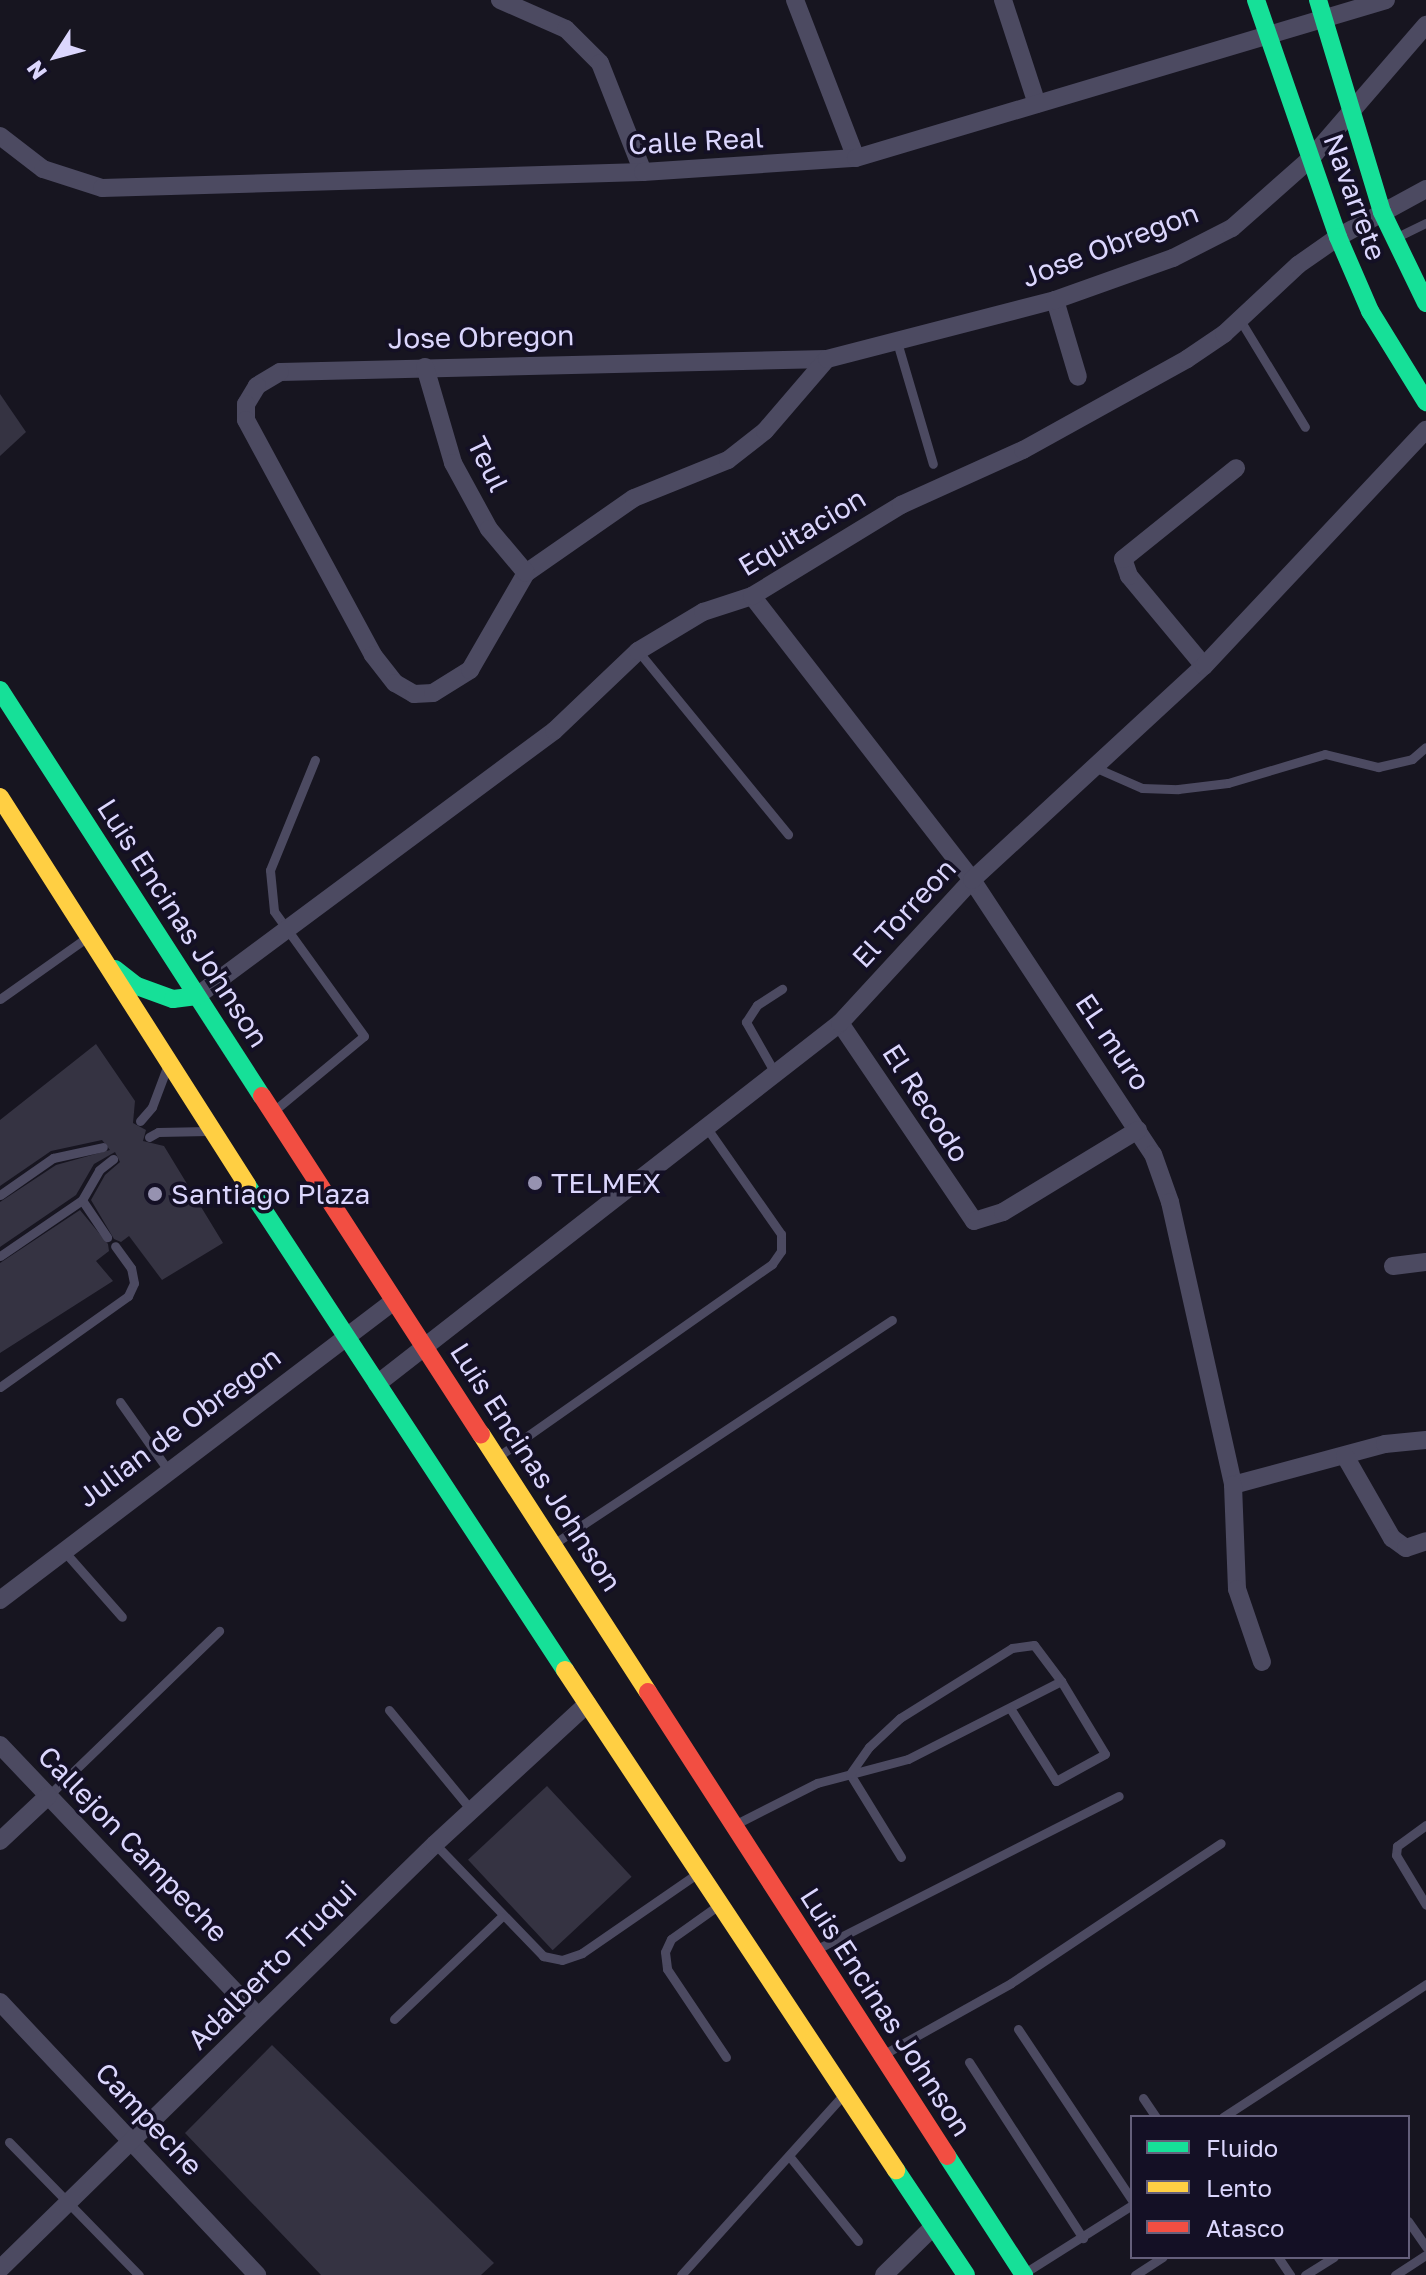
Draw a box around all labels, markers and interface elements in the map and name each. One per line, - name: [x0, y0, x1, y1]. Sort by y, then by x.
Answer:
- north arrow: [16, 16, 96, 96]
- text: N: [20, 56, 52, 85]
- street label: Calle Real: [627, 121, 765, 161]
- street label: Navarrete: [1317, 129, 1393, 265]
- street label: Jose Obregon: [1017, 196, 1203, 294]
- street label: Jose Obregon: [387, 319, 575, 355]
- street label: Teul: [460, 431, 516, 497]
- street label: Equitacion: [732, 481, 872, 583]
- street label: Luis Encinas Johnson: [90, 793, 276, 1053]
- street label: El Torreon: [845, 852, 963, 974]
- street label: EL muro: [1069, 987, 1157, 1097]
- street label: El Recodo: [875, 1038, 977, 1168]
- place label: TELMEX: [551, 1166, 661, 1200]
- marker: TELMEX: [526, 1174, 544, 1192]
- place label: Santiago Plaza: [171, 1177, 370, 1211]
- marker: Santiago Plaza: [146, 1185, 164, 1203]
- street label: Luis Encinas Johnson: [443, 1337, 629, 1597]
- street label: Julian de Obregon: [71, 1340, 287, 1514]
- street label: Callejon Campeche: [31, 1739, 235, 1949]
- street label: Adalberto Truqui: [181, 1874, 363, 2056]
- street label: Luis Encinas Johnson: [793, 1882, 979, 2142]
- street label: Campeche: [88, 2056, 210, 2182]
- legend: [1130, 2115, 1410, 2259]
- text: Fluido: [1206, 2133, 1278, 2162]
- text: Lento: [1206, 2173, 1272, 2202]
- text: Atasco: [1206, 2213, 1284, 2242]

